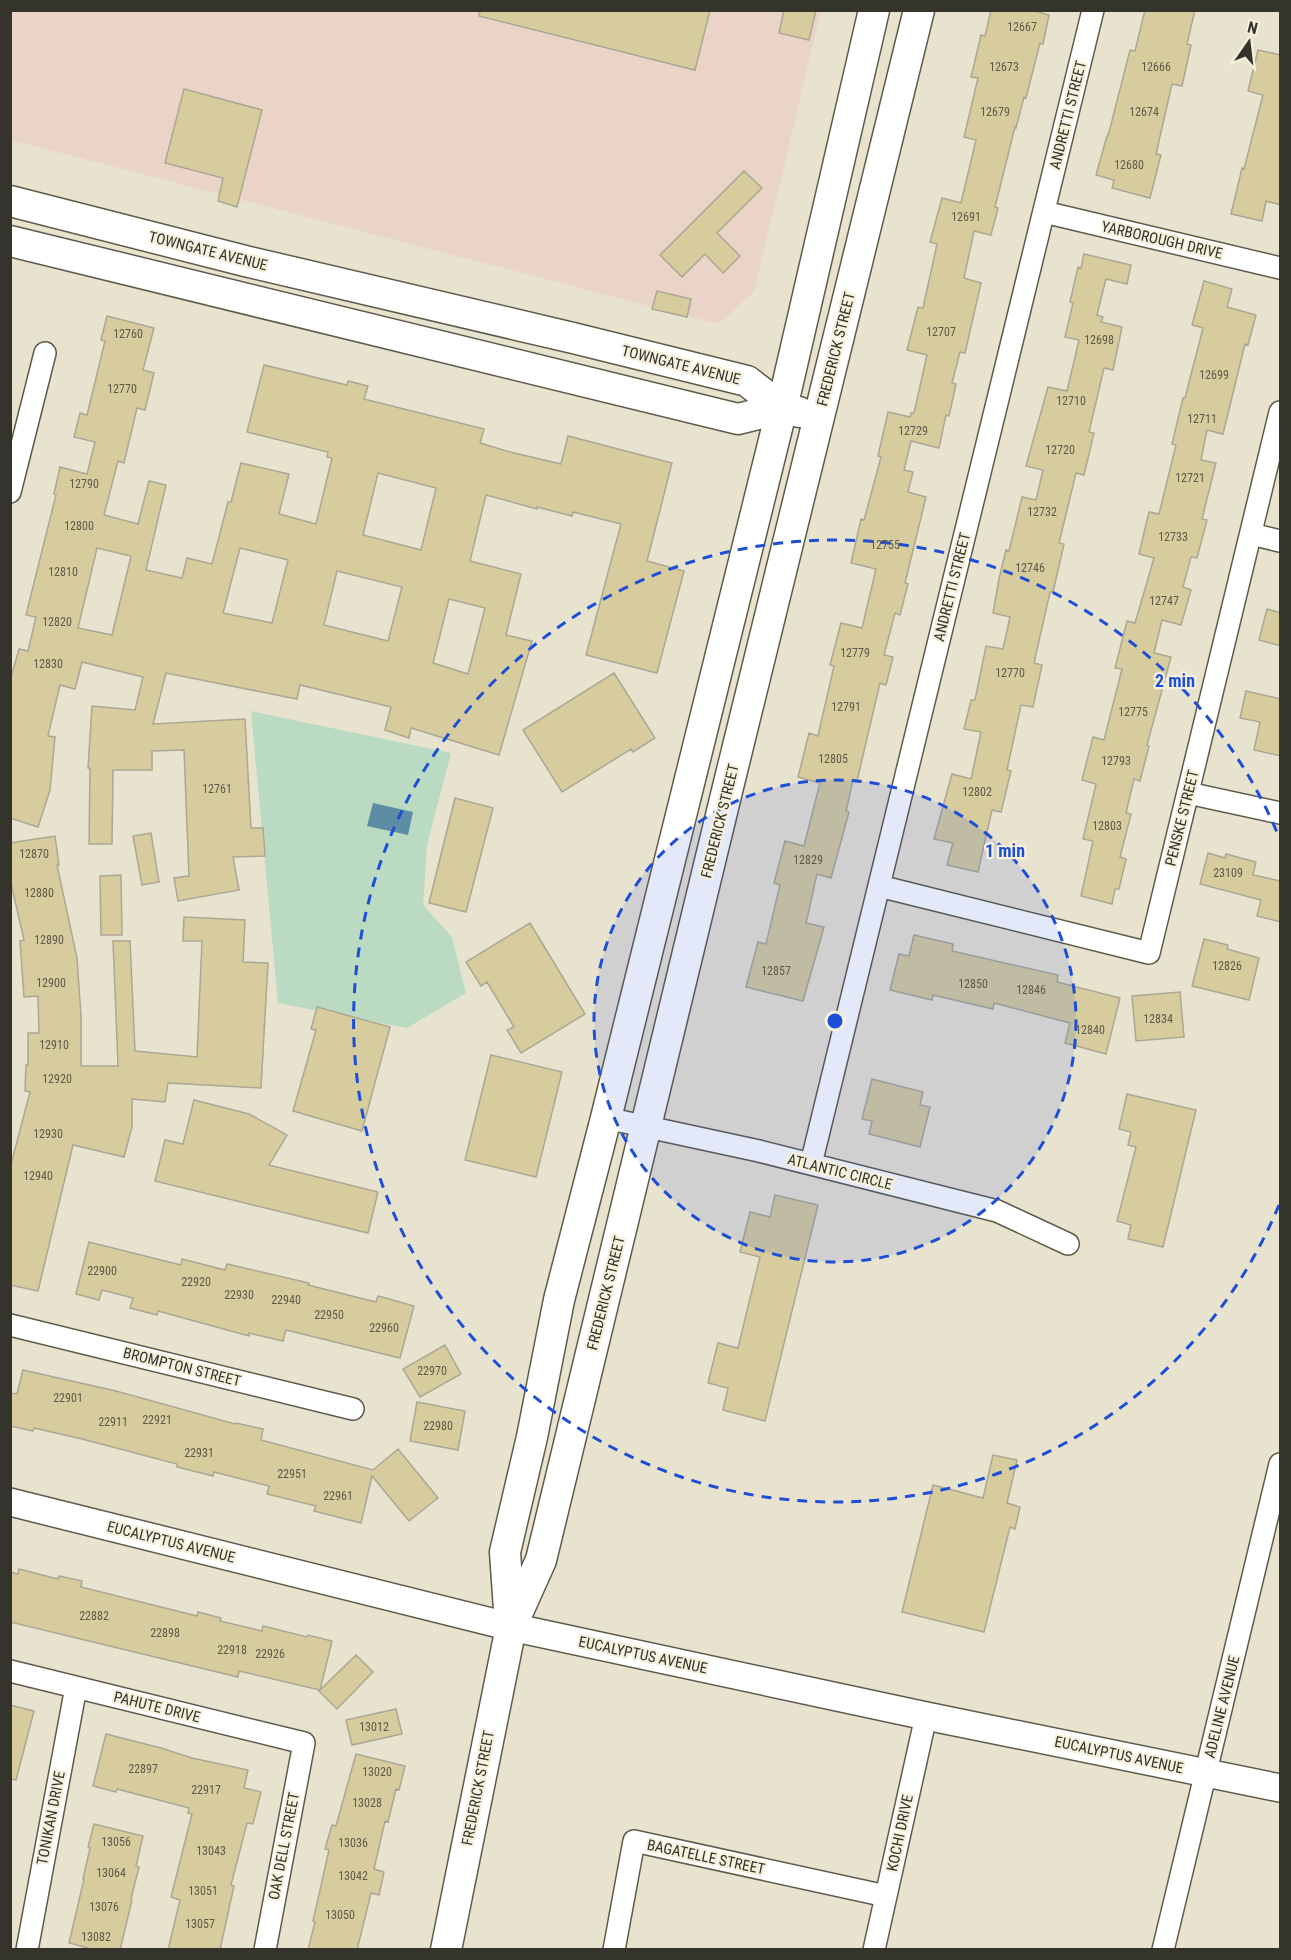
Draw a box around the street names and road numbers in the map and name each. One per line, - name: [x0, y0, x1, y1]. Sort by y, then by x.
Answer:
- street label: ANDRETTI STREET: [1046, 59, 1090, 171]
- street label: YARBOROUGH DRIVE: [1099, 217, 1225, 263]
- street label: TOWNGATE AVENUE: [147, 228, 269, 274]
- street label: FREDERICK STREET: [813, 290, 859, 408]
- street label: TOWNGATE AVENUE: [620, 342, 742, 388]
- street label: ANDRETTI STREET: [930, 531, 974, 643]
- street label: FREDERICK STREET: [697, 762, 743, 880]
- street label: PENSKE STREET: [1161, 768, 1203, 868]
- street label: ATLANTIC CIRCLE: [786, 1150, 894, 1194]
- street label: FREDERICK STREET: [583, 1234, 629, 1352]
- street label: BROMPTON STREET: [121, 1344, 243, 1390]
- street label: EUCALYPTUS AVENUE: [105, 1517, 237, 1567]
- street label: EUCALYPTUS AVENUE: [577, 1633, 709, 1677]
- street label: ADELINE AVENUE: [1201, 1654, 1243, 1760]
- street label: PAHUTE DRIVE: [112, 1688, 202, 1726]
- street label: FREDERICK STREET: [458, 1729, 498, 1847]
- street label: EUCALYPTUS AVENUE: [1053, 1733, 1185, 1777]
- street label: TONIKAN DRIVE: [33, 1769, 69, 1867]
- street label: OAK DELL STREET: [265, 1790, 303, 1901]
- street label: KOCHI DRIVE: [883, 1793, 917, 1873]
- street label: BAGATELLE STREET: [645, 1836, 767, 1878]

